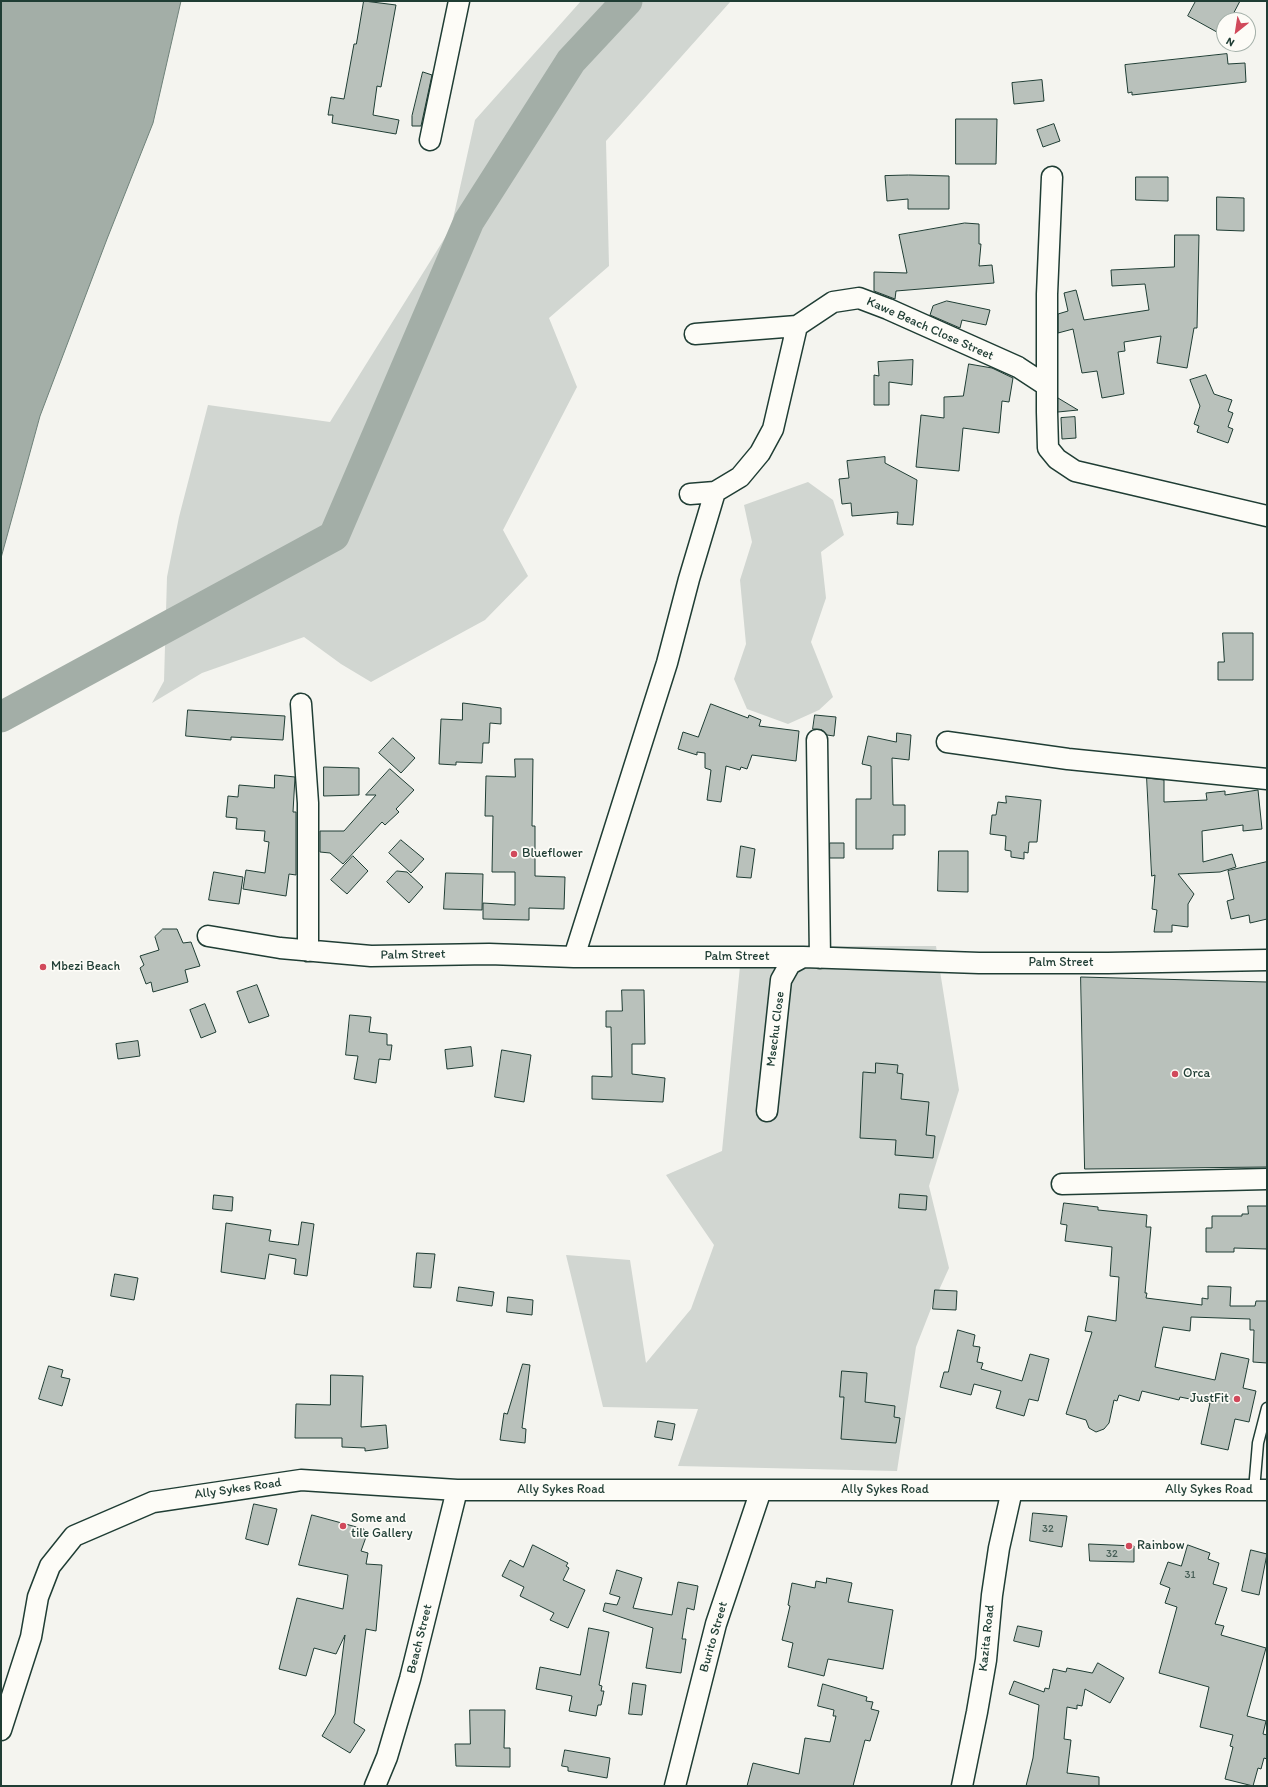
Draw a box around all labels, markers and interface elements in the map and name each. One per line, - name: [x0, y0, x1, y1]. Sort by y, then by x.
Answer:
- north arrow: [1216, 12, 1256, 52]
- text: N: [1224, 34, 1237, 49]
- street label: Kawe Beach Close Street: [864, 294, 996, 364]
- place label: Blueflower: [522, 846, 583, 862]
- marker: Blueflower: [509, 849, 519, 859]
- street label: Palm Street: [380, 947, 446, 963]
- street label: Palm Street: [704, 949, 770, 965]
- street label: Palm Street: [1028, 955, 1094, 971]
- place label: Mbezi Beach: [51, 959, 120, 975]
- marker: Mbezi Beach: [38, 962, 48, 972]
- street label: Msechu Close: [764, 990, 788, 1068]
- place label: Orca: [1183, 1066, 1210, 1082]
- marker: Orca: [1170, 1069, 1180, 1079]
- place label: JustFit: [1190, 1391, 1229, 1407]
- marker: JustFit: [1232, 1394, 1242, 1404]
- street label: Ally Sykes Road: [193, 1475, 283, 1503]
- street label: Ally Sykes Road: [517, 1482, 605, 1498]
- street label: Ally Sykes Road: [841, 1482, 929, 1498]
- street label: Ally Sykes Road: [1165, 1482, 1253, 1498]
- place label: Some and tile Gallery: [351, 1511, 413, 1542]
- marker: Some and tile Gallery: [338, 1521, 348, 1531]
- house number: 32: [1042, 1522, 1054, 1536]
- place label: Rainbow: [1137, 1538, 1185, 1554]
- marker: Rainbow: [1124, 1541, 1134, 1551]
- house number: 32: [1106, 1547, 1118, 1561]
- house number: 31: [1184, 1568, 1196, 1582]
- street label: Burito Street: [696, 1600, 732, 1674]
- street label: Beach Street: [404, 1603, 436, 1675]
- street label: Kazita Road: [976, 1604, 998, 1672]

